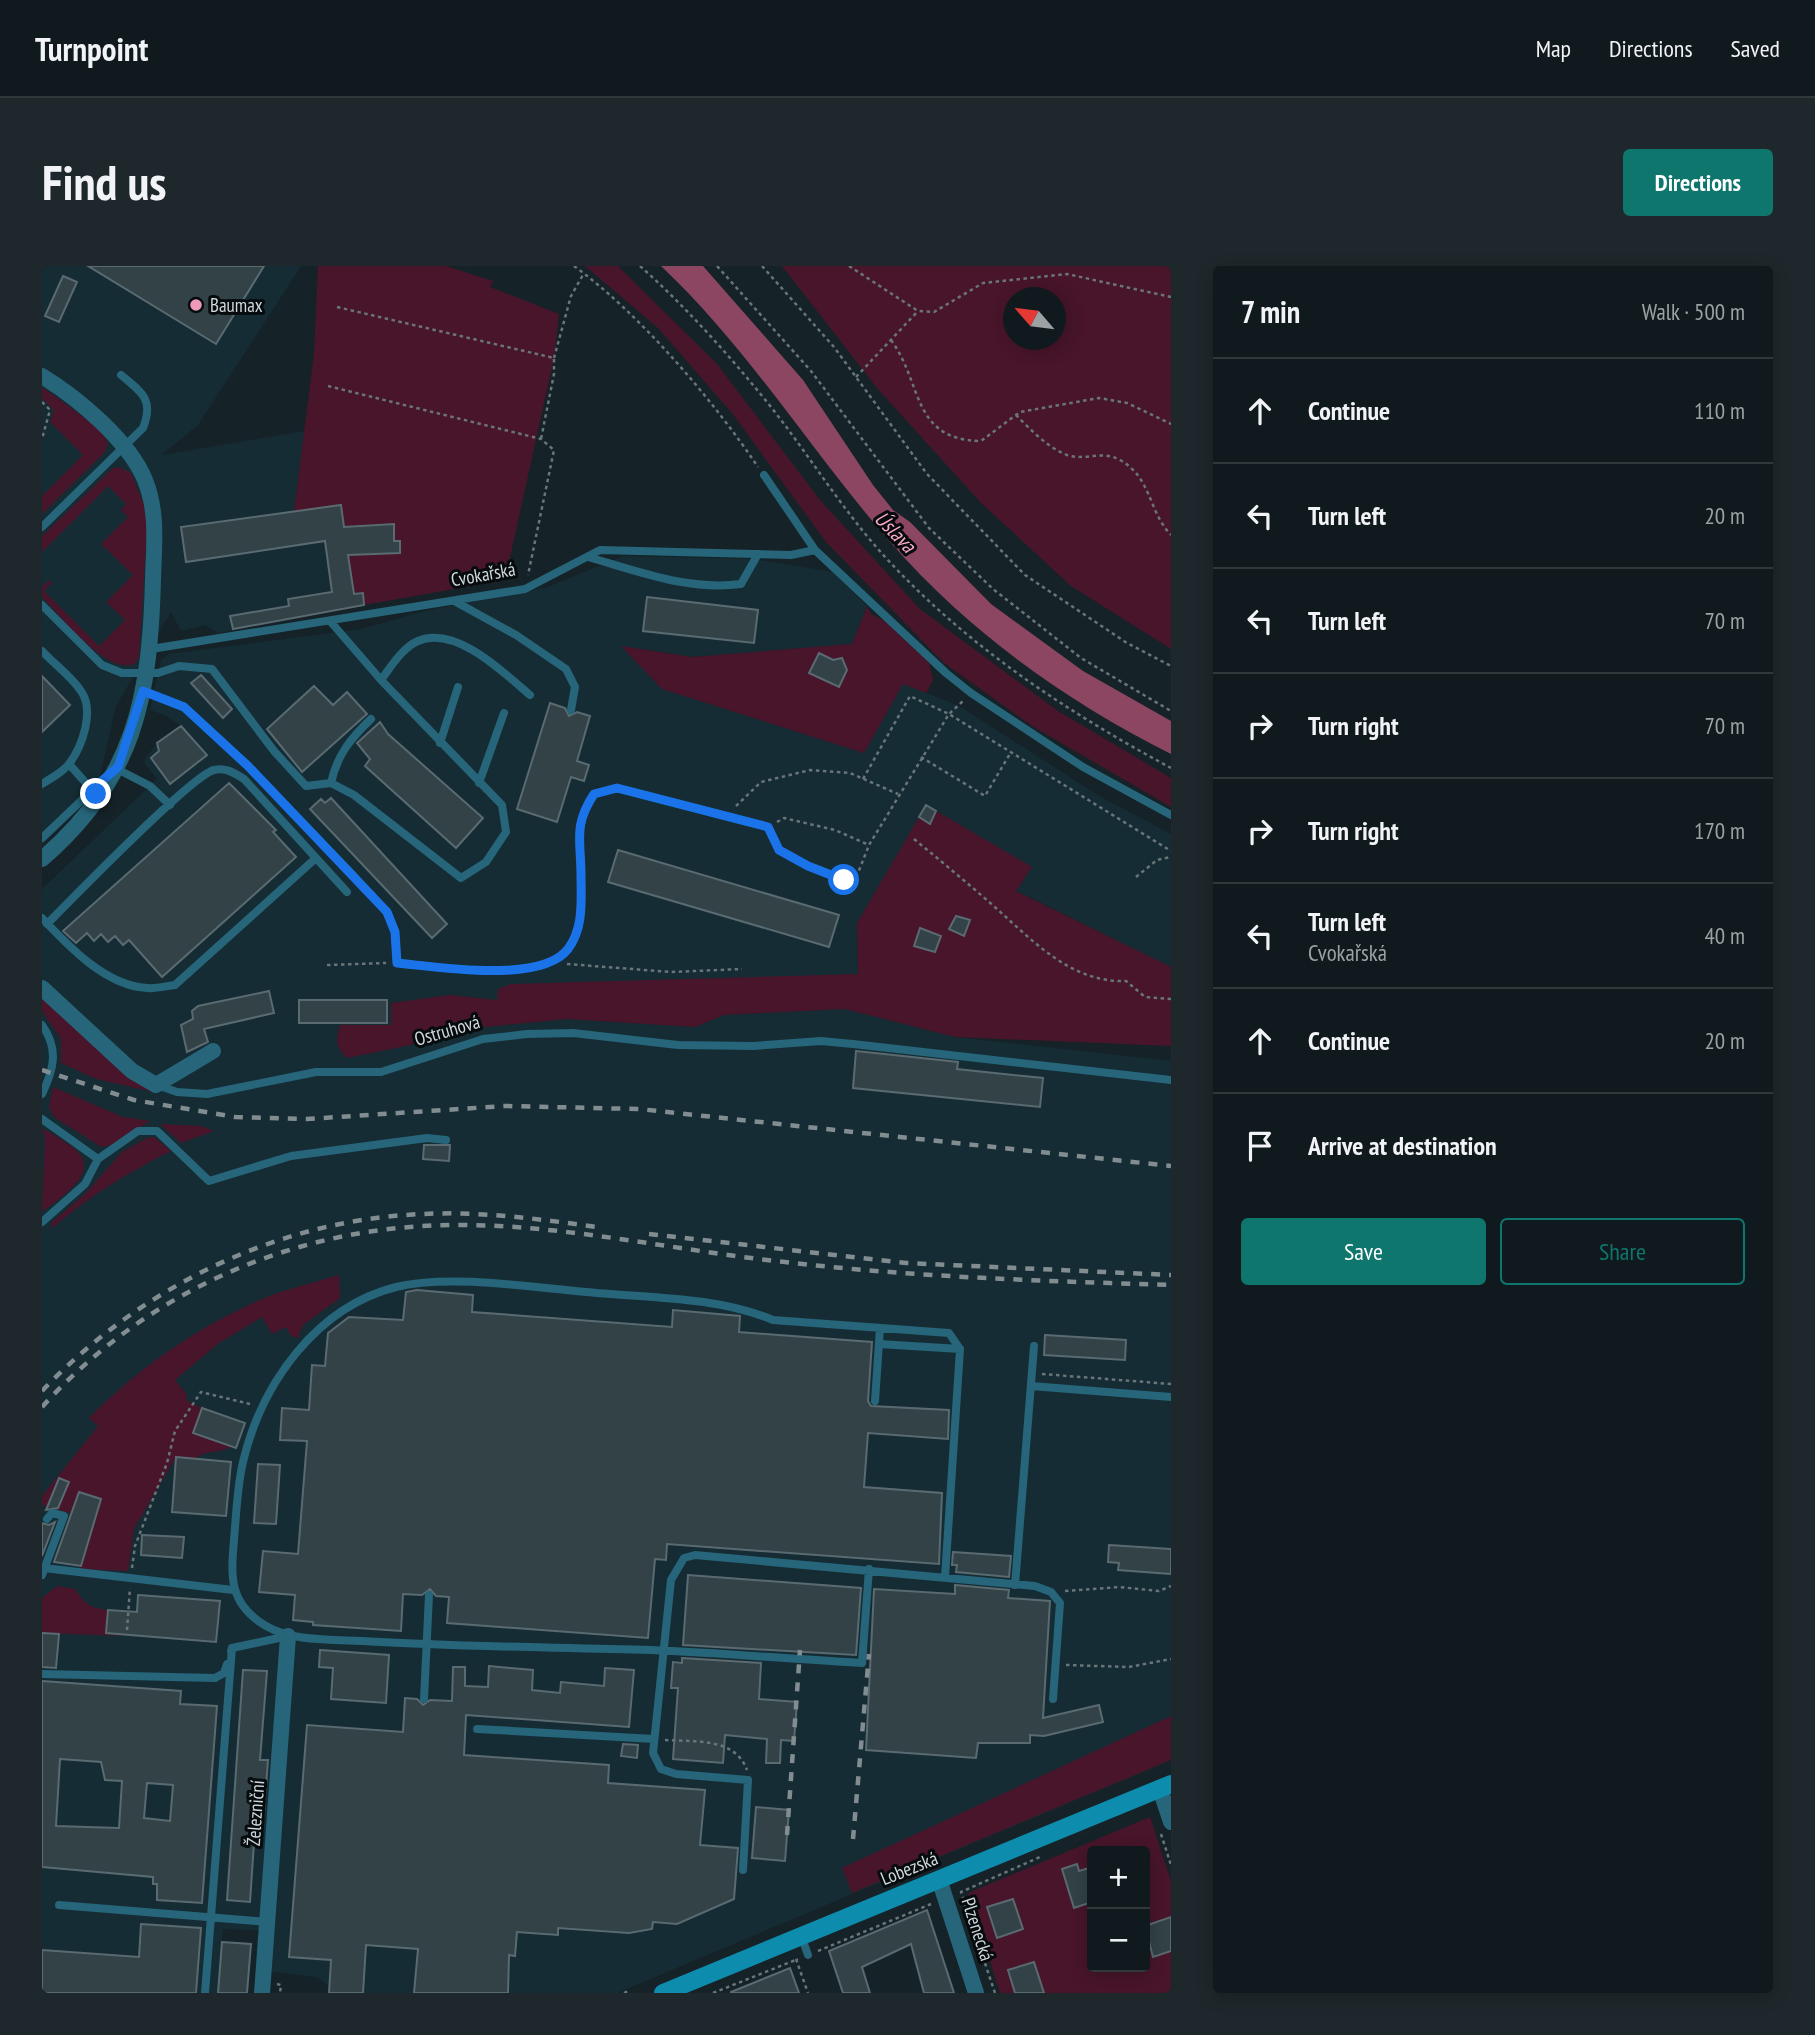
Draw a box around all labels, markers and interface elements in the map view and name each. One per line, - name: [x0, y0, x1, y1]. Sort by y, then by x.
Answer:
- text: Turnpoint: [35, 27, 148, 70]
- text: Map: [1536, 33, 1571, 64]
- text: Directions: [1609, 33, 1693, 64]
- text: Saved: [1731, 33, 1780, 64]
- button: Directions: [1623, 149, 1773, 216]
- text: Find us: [42, 150, 166, 214]
- north arrow: [1003, 287, 1066, 350]
- text: 7 min: [1241, 292, 1300, 331]
- place label: Baumax: [210, 293, 263, 317]
- marker: Baumax: [188, 297, 204, 313]
- text: Walk · 500 m: [1642, 297, 1745, 326]
- icon: ahead: [1241, 392, 1279, 430]
- text: Continue: [1308, 394, 1390, 427]
- text: 110 m: [1694, 396, 1745, 425]
- icon: left: [1241, 497, 1279, 535]
- text: Turn left: [1308, 499, 1386, 532]
- text: 20 m: [1704, 501, 1745, 530]
- water label: Úslava: [869, 505, 923, 559]
- street label: Cvokařská: [449, 557, 517, 591]
- icon: left: [1241, 602, 1279, 640]
- text: Turn left: [1308, 604, 1386, 637]
- text: 70 m: [1704, 606, 1745, 635]
- icon: right: [1241, 707, 1279, 745]
- text: Turn right: [1308, 709, 1399, 742]
- text: 70 m: [1704, 711, 1745, 740]
- route end: [80, 778, 111, 809]
- icon: right: [1241, 812, 1279, 850]
- text: Turn right: [1308, 814, 1399, 847]
- text: 170 m: [1694, 816, 1745, 845]
- route start: [828, 864, 859, 895]
- text: Turn left: [1308, 905, 1386, 938]
- icon: left: [1241, 917, 1279, 955]
- text: 40 m: [1704, 921, 1745, 950]
- text: Cvokařská: [1308, 938, 1387, 967]
- street label: Ostruhová: [412, 1009, 482, 1051]
- icon: ahead: [1241, 1022, 1279, 1060]
- text: Continue: [1308, 1024, 1390, 1057]
- text: 20 m: [1704, 1026, 1745, 1055]
- icon: arrive: [1241, 1127, 1279, 1165]
- text: Arrive at destination: [1308, 1129, 1497, 1162]
- button: Save: [1241, 1218, 1486, 1285]
- button: Share: [1500, 1218, 1745, 1285]
- street label: Železniční: [241, 1779, 269, 1847]
- street label: Lobezská: [877, 1846, 941, 1890]
- map controls: [1087, 1846, 1150, 1972]
- button: +: [1087, 1846, 1150, 1909]
- street label: Plzenecká: [957, 1894, 999, 1964]
- button: −: [1087, 1909, 1150, 1972]

